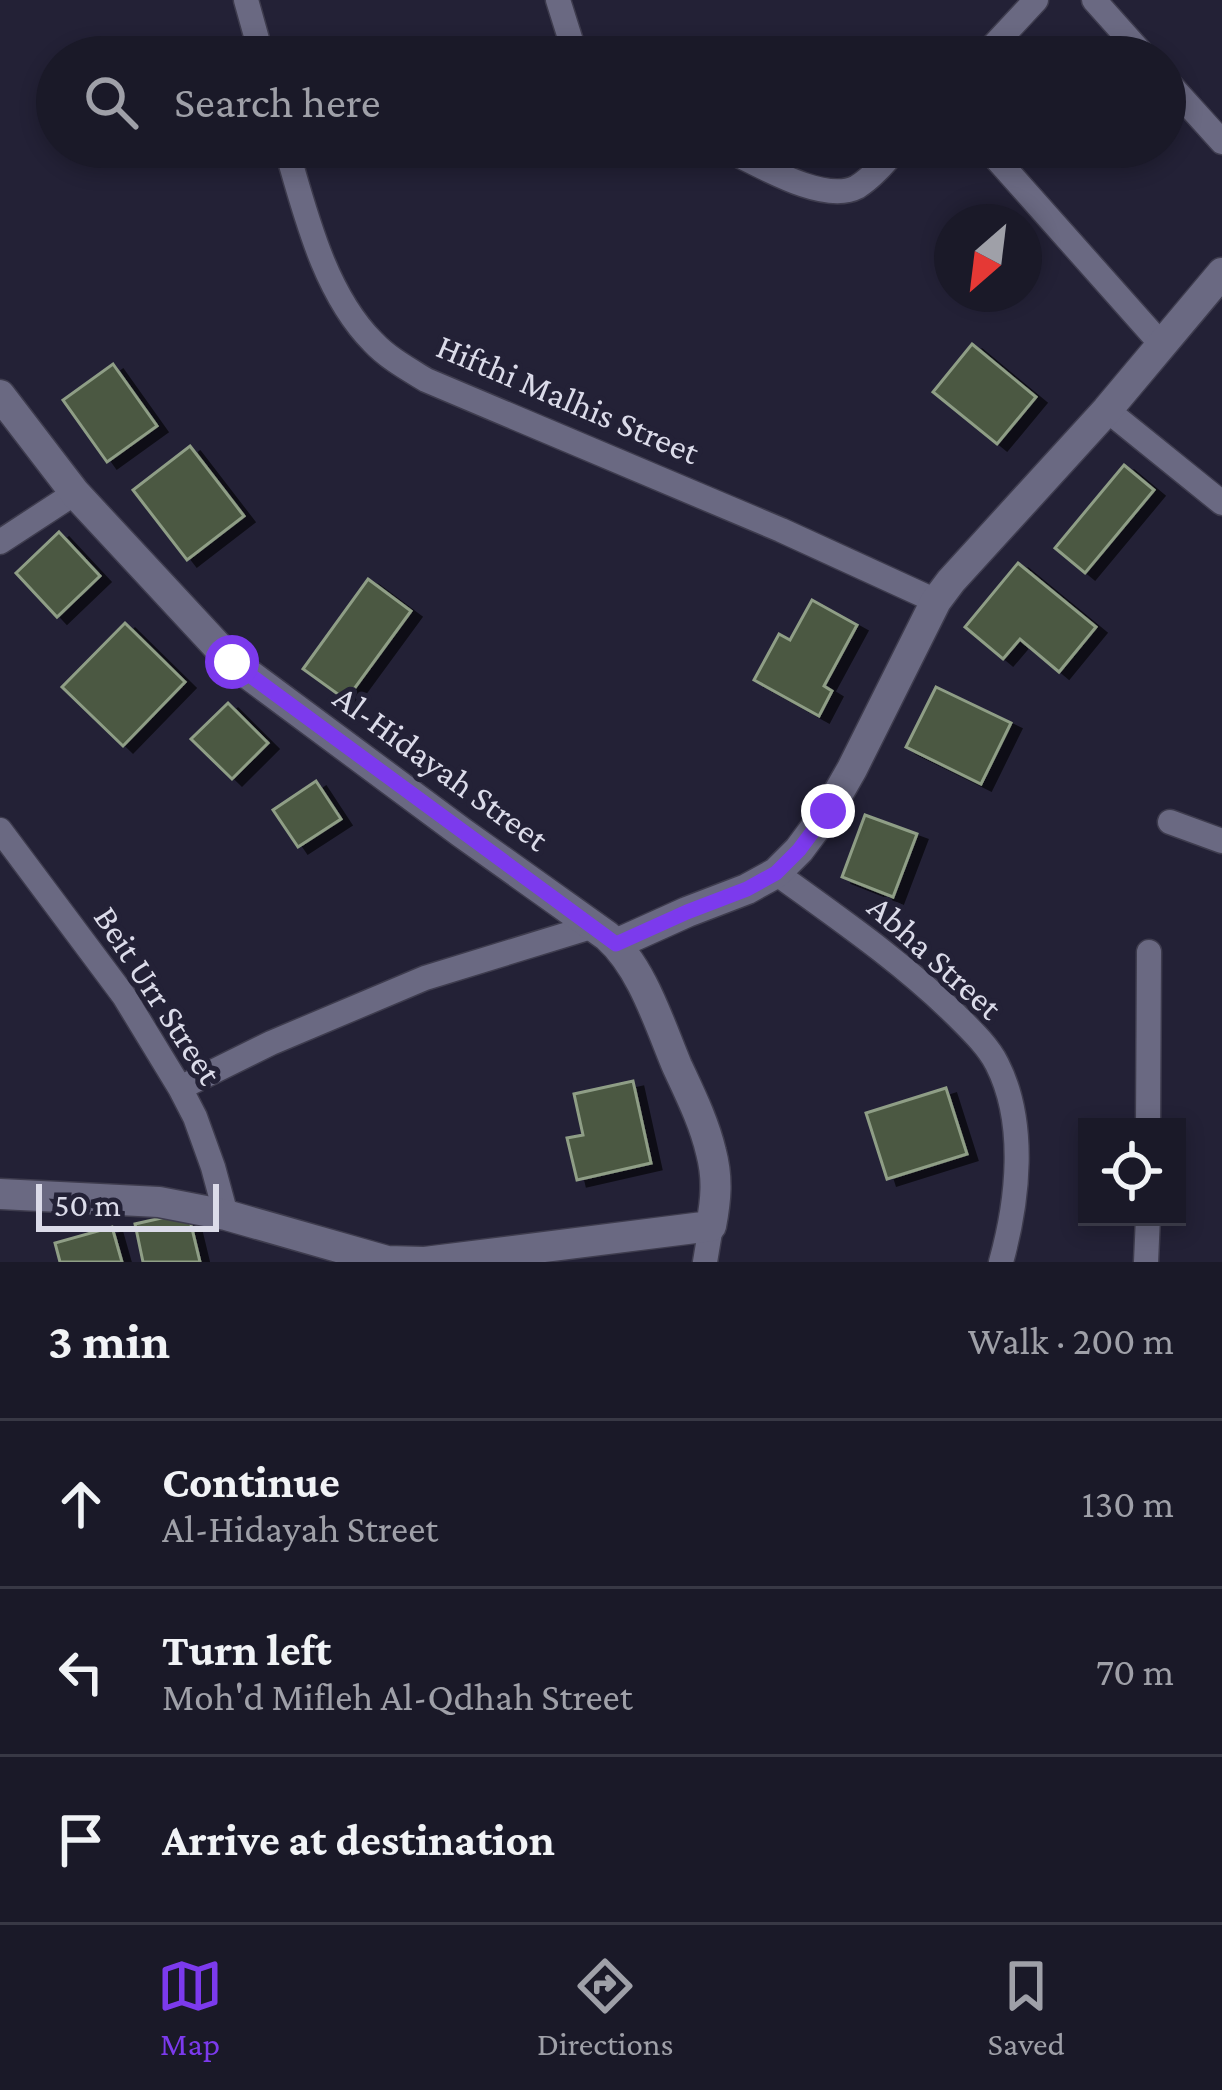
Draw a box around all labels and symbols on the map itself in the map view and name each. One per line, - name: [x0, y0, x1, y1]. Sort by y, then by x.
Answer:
- north arrow: [934, 204, 1042, 312]
- street label: Hifthi Malhis Street: [431, 326, 706, 473]
- route start: [205, 635, 259, 689]
- street label: Al-Hidayah Street: [326, 677, 557, 860]
- route end: [801, 784, 855, 838]
- street label: Abha Street: [860, 887, 1011, 1028]
- street label: Beit Urr Street: [86, 899, 231, 1092]
- scale bar: [36, 1178, 219, 1231]

